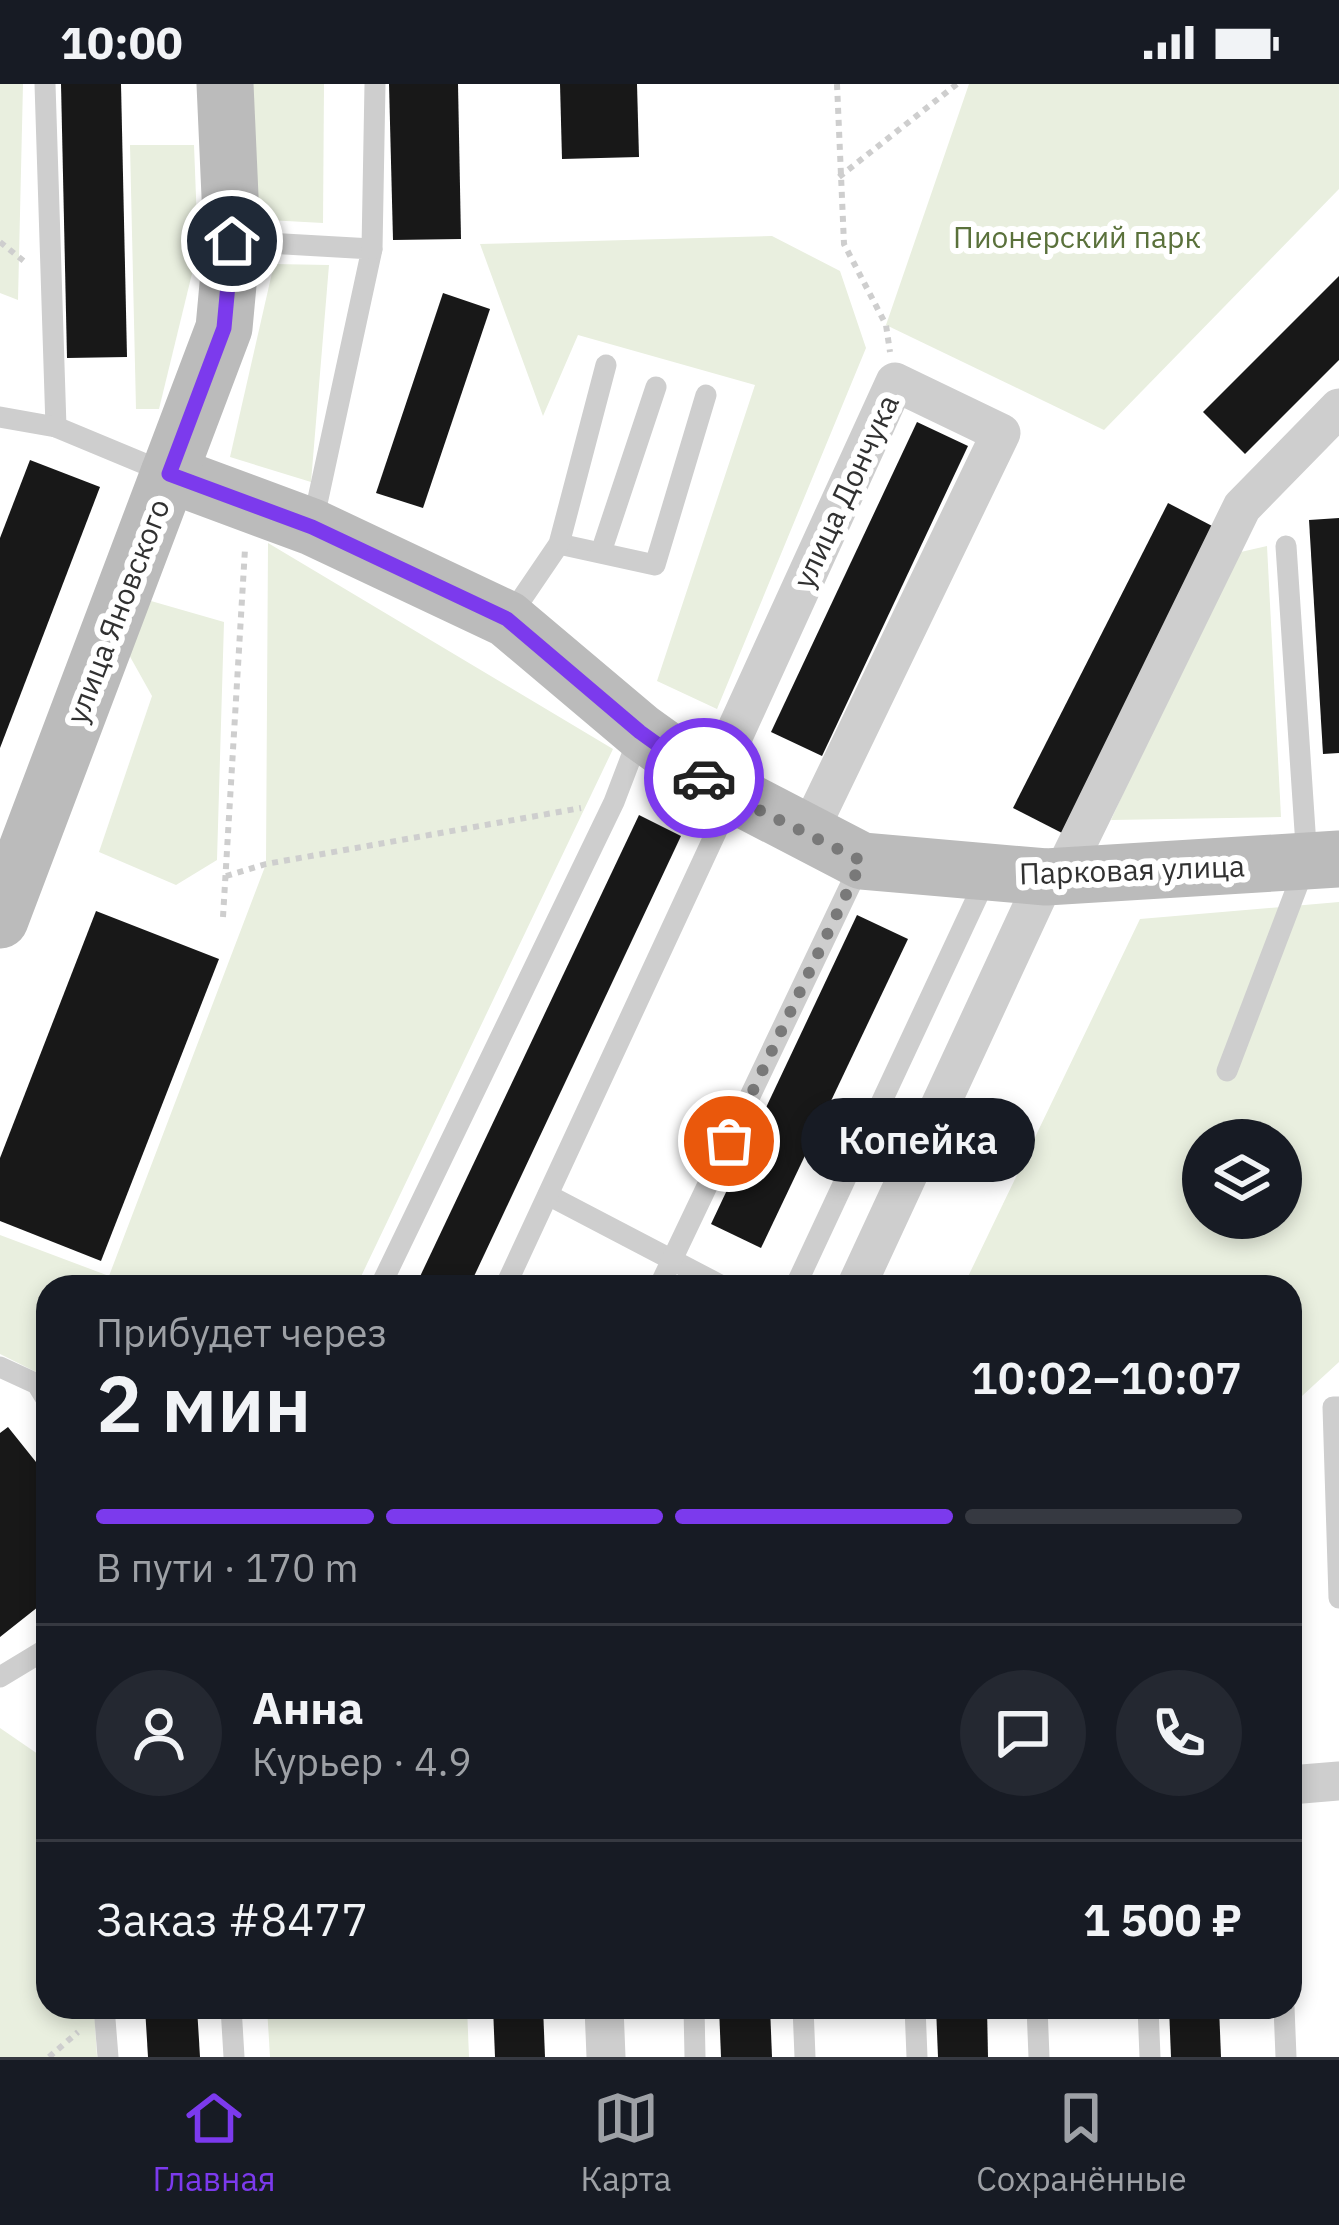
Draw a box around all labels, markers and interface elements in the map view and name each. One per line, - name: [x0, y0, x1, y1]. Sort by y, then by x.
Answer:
- text: 10:00: [60, 13, 183, 71]
- pin: [181, 190, 283, 292]
- icon: home: [199, 208, 265, 274]
- park label: Пионерский парк: [953, 217, 1201, 256]
- street label: улица Дончука: [783, 388, 907, 594]
- street label: улица Яновского: [56, 493, 178, 729]
- courier: [644, 718, 764, 838]
- icon: car: [671, 745, 737, 811]
- street label: Парковая улица: [1018, 846, 1246, 892]
- pin: [678, 1090, 780, 1192]
- callout: Копейка: [801, 1099, 1035, 1183]
- icon: bag: [696, 1108, 762, 1174]
- text: Копейка: [838, 1114, 998, 1165]
- map controls: [1182, 1119, 1302, 1239]
- button: layers: [1182, 1119, 1302, 1239]
- text: Прибудет через: [96, 1307, 387, 1358]
- text: 10:02–10:07: [971, 1348, 1242, 1406]
- text: 2 мин: [96, 1352, 312, 1453]
- text: В пути · 170 m: [96, 1542, 359, 1593]
- button: person: [96, 1670, 222, 1796]
- button: chat: [960, 1670, 1086, 1796]
- button: phone: [1116, 1670, 1242, 1796]
- text: Анна: [252, 1678, 364, 1736]
- text: Курьер · 4.9: [252, 1736, 472, 1787]
- text: Заказ #8477: [96, 1890, 368, 1948]
- text: 1 500 ₽: [1083, 1890, 1242, 1948]
- tab: Главная: [152, 2085, 276, 2200]
- tab: Карта: [581, 2085, 671, 2200]
- tab: Сохранённые: [976, 2085, 1187, 2200]

